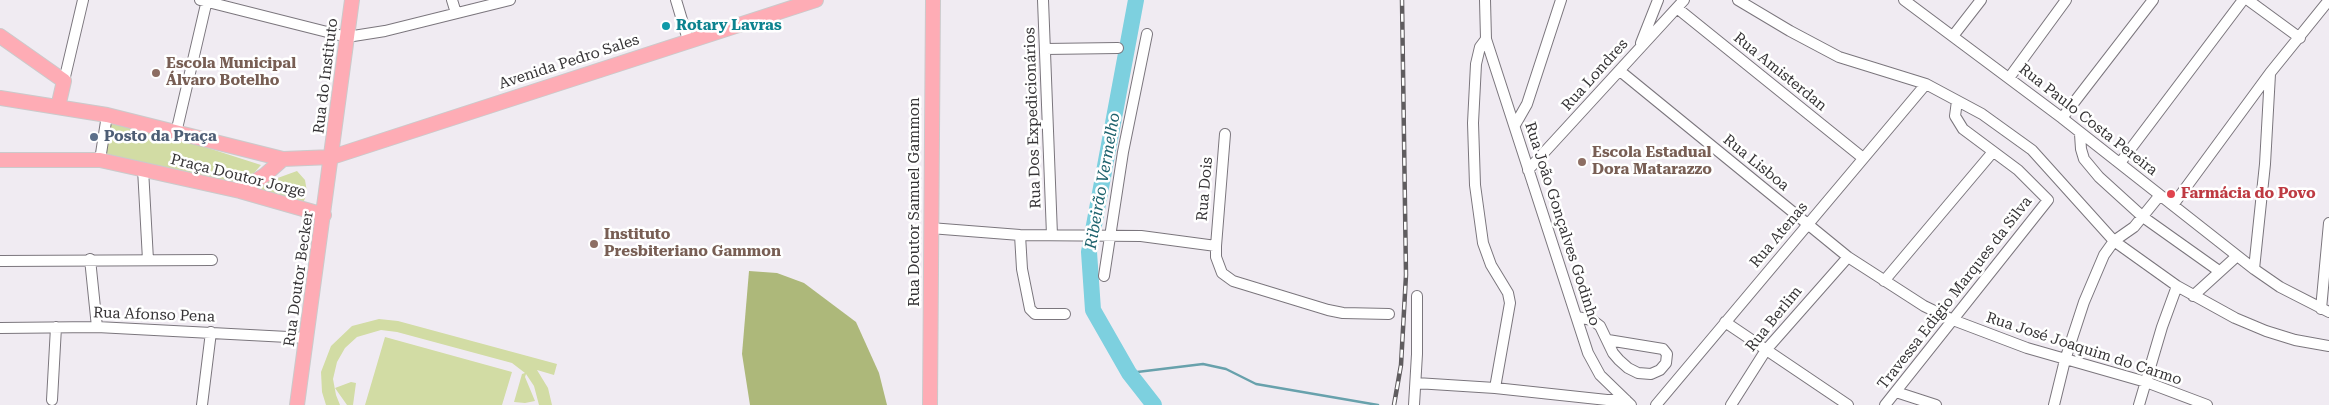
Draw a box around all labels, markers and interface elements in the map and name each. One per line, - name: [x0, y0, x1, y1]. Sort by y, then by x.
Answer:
- street label: Rua do Instituto: [310, 17, 342, 135]
- place label: Rotary Lavras: [676, 17, 782, 35]
- marker: Rotary Lavras: [660, 20, 672, 32]
- street label: Rua Dos Expedicionários: [1021, 27, 1045, 209]
- street label: Rua Amisterdan: [1730, 29, 1830, 115]
- street label: Avenida Pedro Sales: [497, 31, 641, 93]
- street label: Rua Londres: [1558, 35, 1632, 115]
- place label: Escola Municipal Álvaro Botelho: [166, 55, 296, 90]
- street label: Rua Paulo Costa Pereira: [2015, 60, 2161, 180]
- marker: Escola Municipal Álvaro Botelho: [150, 67, 162, 79]
- street label: Rua Doutor Samuel Gammon: [906, 97, 924, 307]
- water label: Ribeirão Vermelho: [1082, 111, 1124, 251]
- street label: Rua João Gonçalves Godinho: [1521, 120, 1603, 328]
- place label: Posto da Praça: [104, 128, 217, 146]
- marker: Posto da Praça: [88, 131, 100, 143]
- street label: Rua Lisboa: [1719, 131, 1793, 195]
- place label: Escola Estadual Dora Matarazzo: [1592, 144, 1712, 179]
- street label: Praça Doutor Jorge: [169, 150, 307, 202]
- street label: Rua Dois: [1193, 156, 1217, 222]
- marker: Escola Estadual Dora Matarazzo: [1576, 156, 1588, 168]
- place label: Farmácia do Povo: [2181, 185, 2316, 203]
- marker: Farmácia do Povo: [2165, 188, 2177, 200]
- street label: Travessa Edigio Marques da Silva: [1874, 193, 2036, 393]
- street label: Rua Atenas: [1746, 198, 1812, 272]
- street label: Rua Doutor Becker: [281, 210, 317, 348]
- place label: Instituto Presbiteriano Gammon: [604, 226, 781, 261]
- marker: Instituto Presbiteriano Gammon: [588, 238, 600, 250]
- street label: Rua Berlim: [1742, 283, 1806, 355]
- street label: Rua Afonso Pena: [93, 304, 215, 326]
- street label: Rua José Joaquim do Carmo: [1984, 309, 2184, 389]

